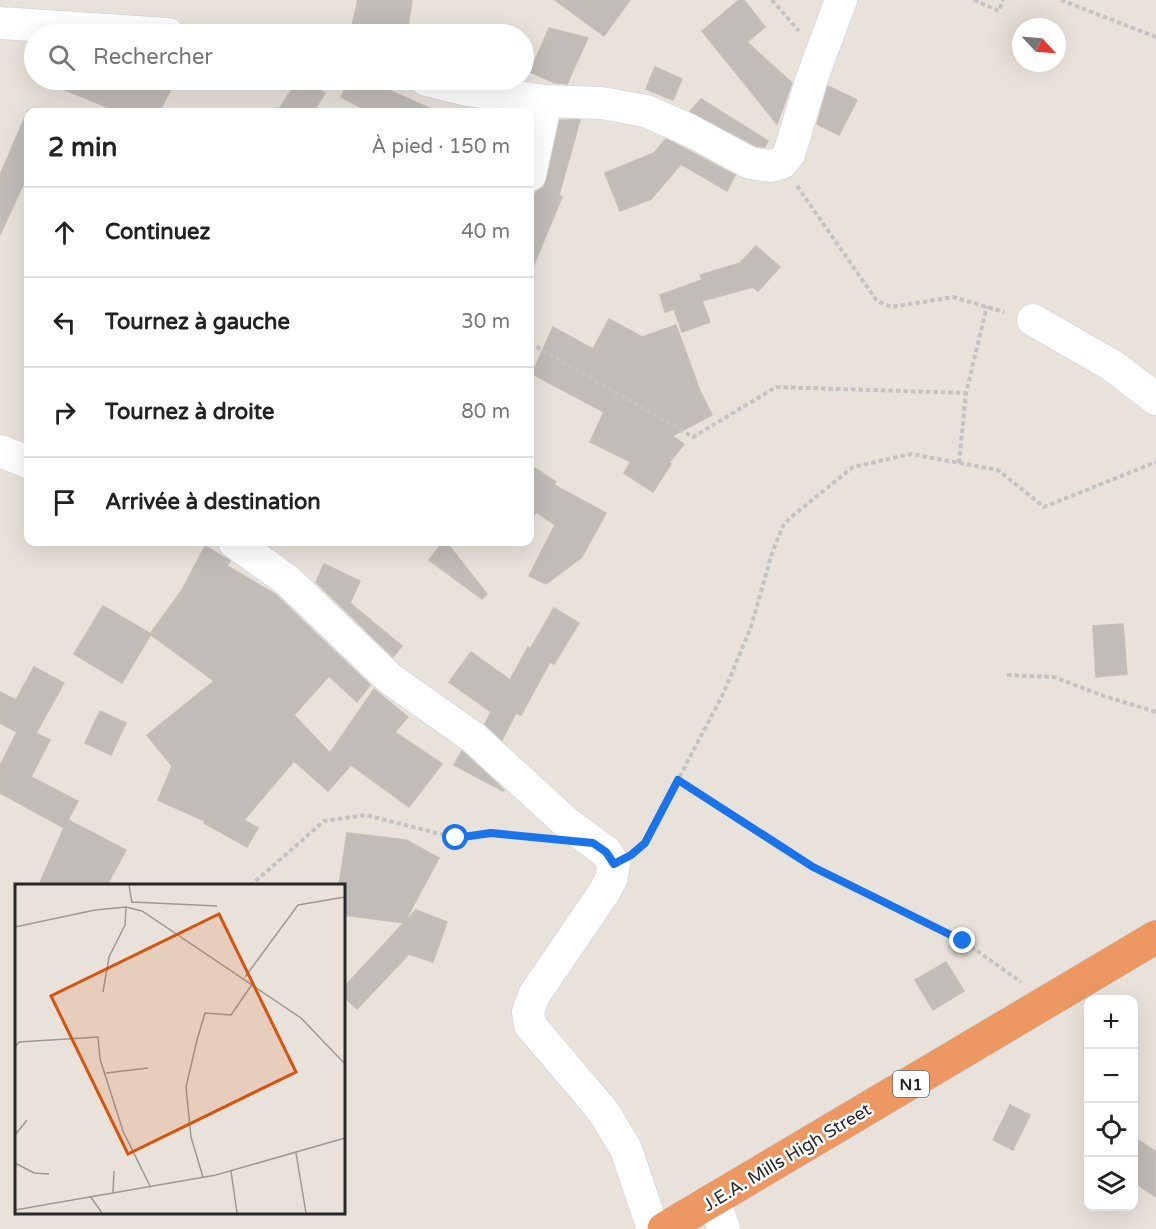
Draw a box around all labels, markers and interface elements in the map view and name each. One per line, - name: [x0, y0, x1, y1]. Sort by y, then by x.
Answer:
- north arrow: [1012, 18, 1066, 72]
- search box: [24, 24, 534, 90]
- icon: search: [45, 41, 78, 74]
- text: Rechercher: [93, 44, 213, 70]
- text: 2 min: [48, 132, 117, 163]
- text: À pied · 150 m: [372, 135, 510, 159]
- icon: ahead: [48, 216, 81, 249]
- text: Continuez: [105, 219, 210, 245]
- text: 40 m: [461, 220, 510, 244]
- icon: left: [48, 306, 81, 339]
- text: Tournez à gauche: [105, 309, 290, 335]
- text: 30 m: [461, 310, 510, 334]
- icon: right: [48, 396, 81, 429]
- text: Tournez à droite: [105, 399, 274, 425]
- text: 80 m: [461, 400, 510, 424]
- icon: arrive: [48, 486, 81, 519]
- text: Arrivée à destination: [105, 489, 321, 515]
- route start: [442, 824, 468, 850]
- inset map: [15, 884, 345, 1214]
- route end: [949, 927, 975, 953]
- map controls: [1084, 995, 1138, 1211]
- button: +: [1084, 995, 1138, 1049]
- button: −: [1084, 1049, 1138, 1103]
- road number: N1: [893, 1071, 929, 1097]
- street label: J.E.A. Mills High Street: [699, 1098, 875, 1216]
- button: locate: [1084, 1103, 1138, 1157]
- button: layers: [1084, 1157, 1138, 1211]

